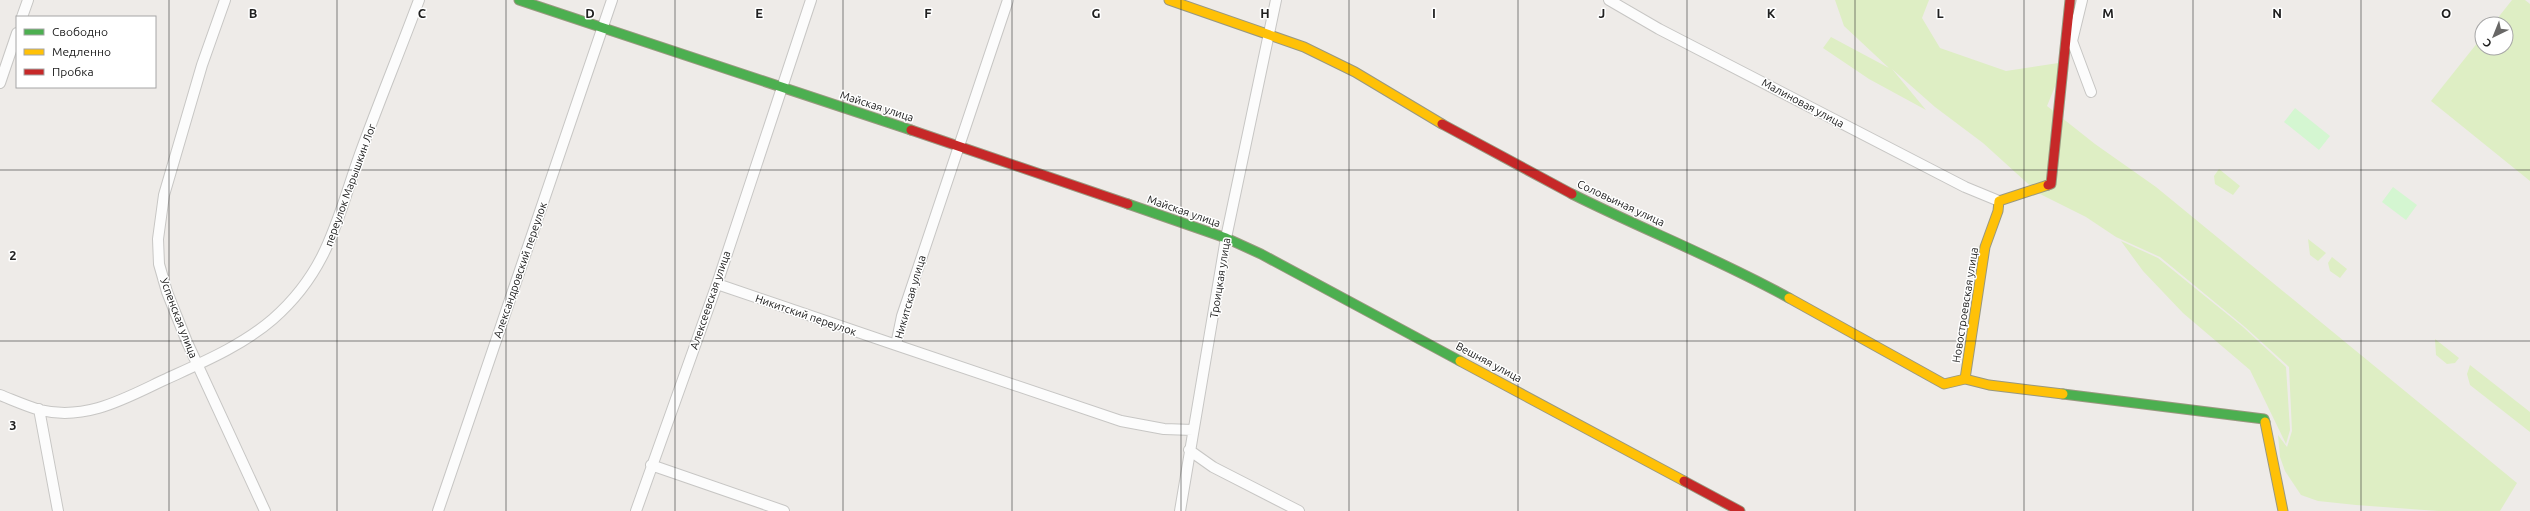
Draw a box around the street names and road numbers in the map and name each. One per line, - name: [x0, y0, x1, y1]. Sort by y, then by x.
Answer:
- street label: Малиновая улица: [1760, 76, 1846, 130]
- street label: Майская улица: [839, 88, 915, 124]
- street label: переулок Марышкин Лог: [322, 122, 378, 248]
- street label: Соловьиная улица: [1575, 177, 1667, 229]
- street label: Майская улица: [1146, 193, 1222, 229]
- street label: Александровский переулок: [491, 200, 549, 339]
- street label: Троицкая улица: [1208, 237, 1232, 319]
- street label: Новостроевская улица: [1950, 246, 1980, 364]
- street label: Алексеевская улица: [687, 249, 733, 351]
- street label: Никитская улица: [892, 254, 928, 340]
- street label: Успенская улица: [158, 276, 200, 360]
- street label: Никитский переулок: [754, 292, 858, 338]
- street label: Вешняя улица: [1454, 340, 1524, 384]

